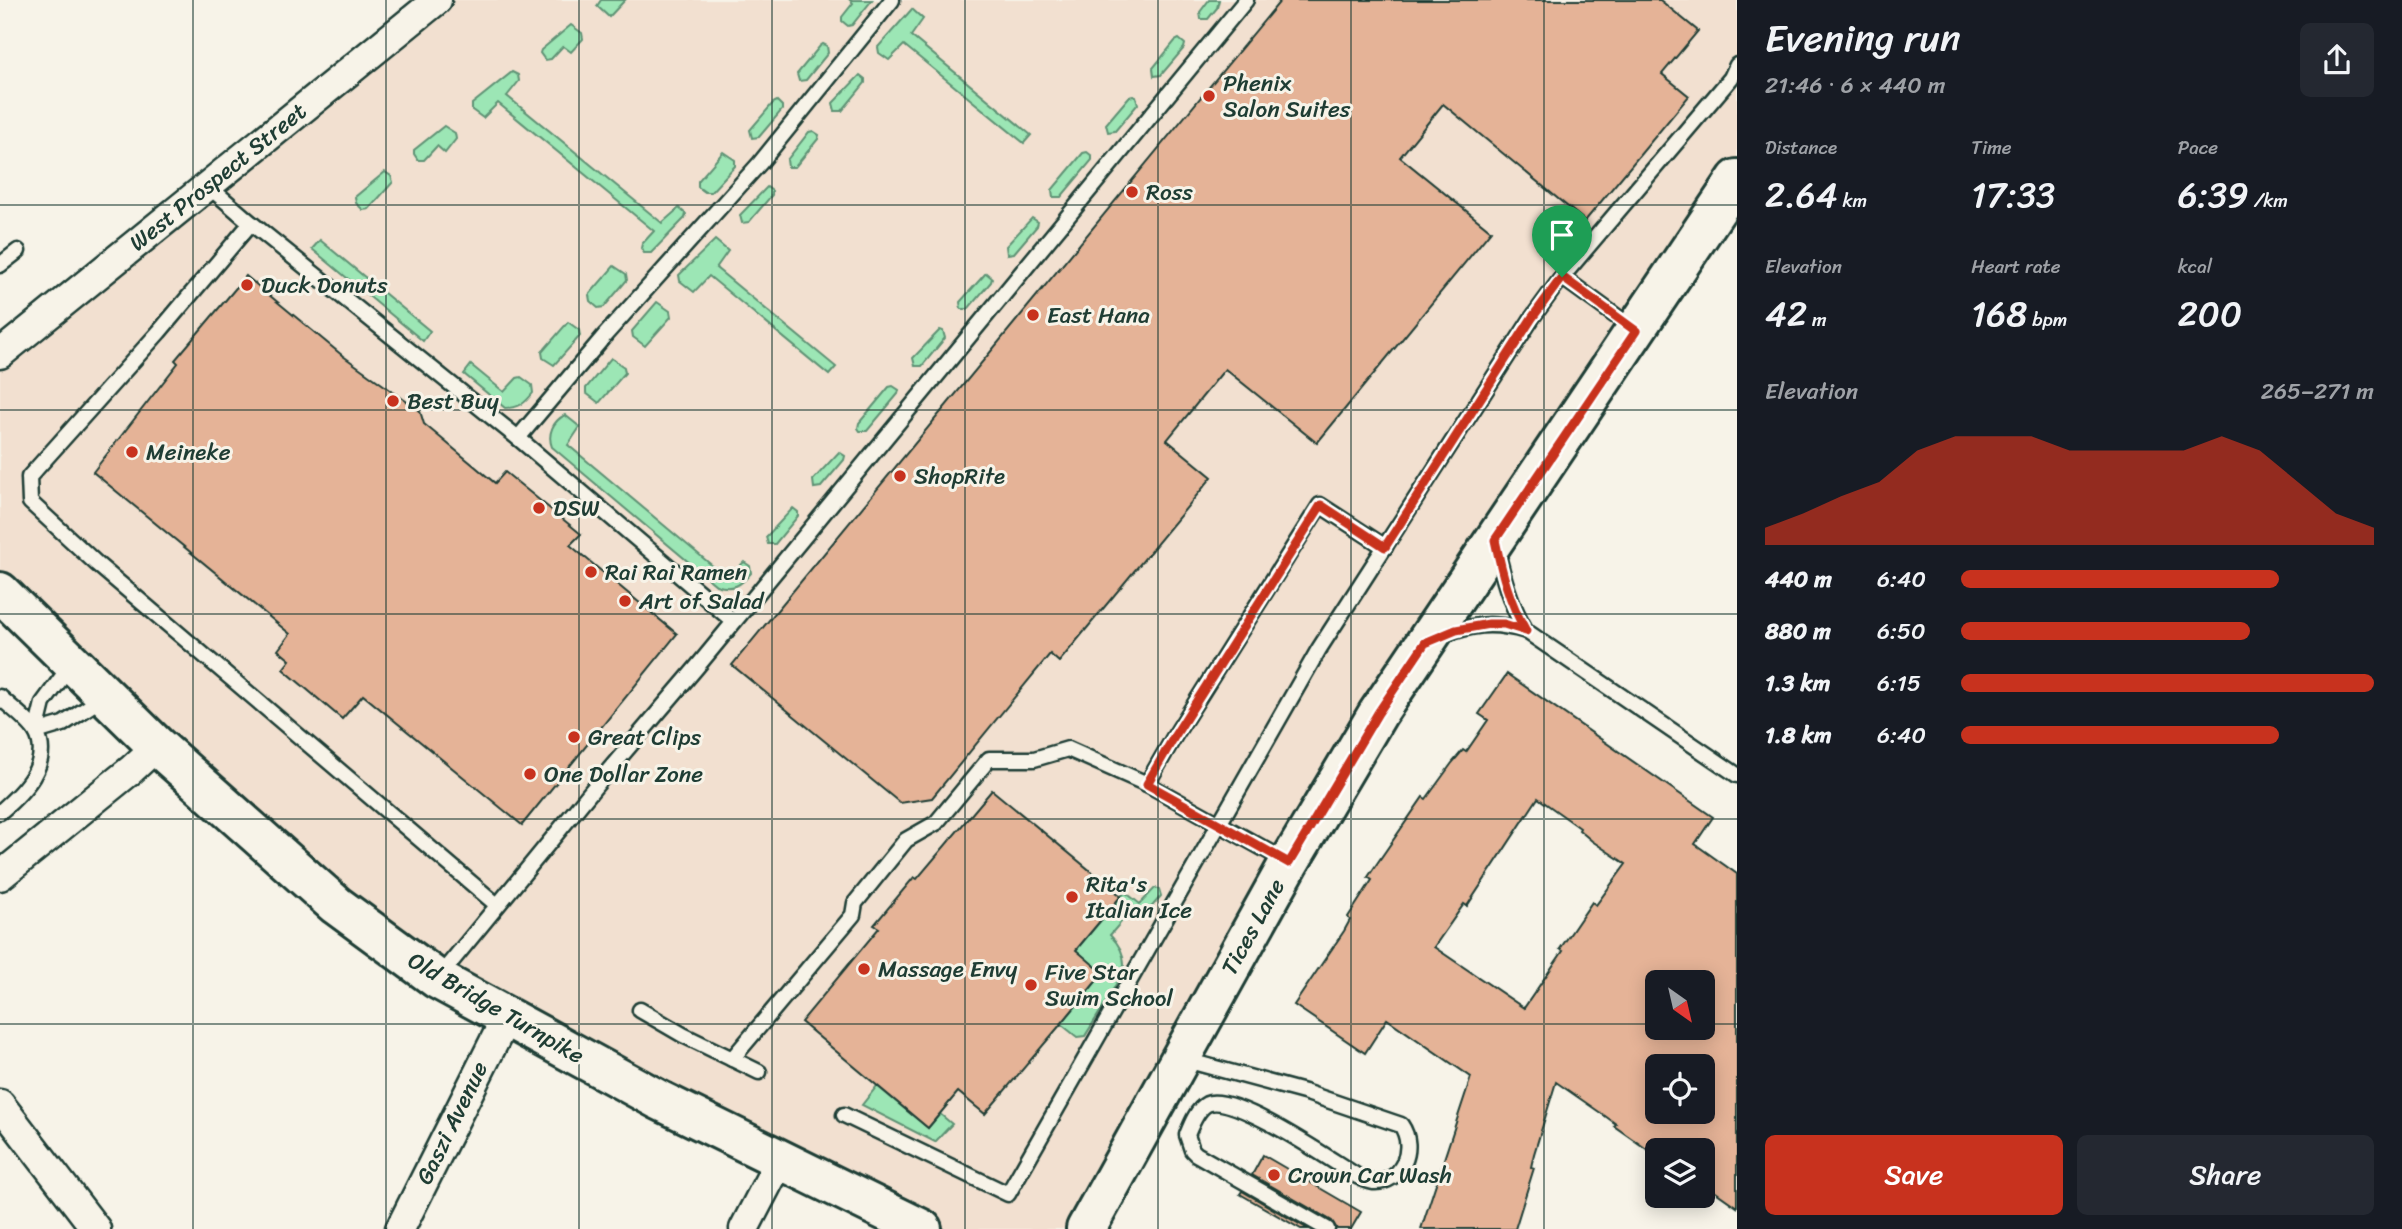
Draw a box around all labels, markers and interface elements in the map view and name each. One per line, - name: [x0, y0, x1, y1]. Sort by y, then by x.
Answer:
- text: Evening run: [1765, 5, 1961, 72]
- button: share: [2300, 23, 2374, 97]
- place label: Phenix Salon Suites: [1223, 63, 1351, 130]
- text: 21:46 · 6 × 440 m: [1765, 65, 1945, 106]
- marker: Phenix Salon Suites: [1201, 88, 1217, 104]
- street label: West Prospect Street: [120, 92, 316, 262]
- text: Distance: [1765, 131, 1837, 164]
- text: Time: [1971, 131, 2012, 164]
- text: Pace: [2178, 131, 2218, 164]
- text: 2.64: [1765, 164, 1838, 226]
- text: 17:33: [1971, 164, 2055, 226]
- text: 6:39: [2178, 164, 2249, 226]
- place label: Ross: [1146, 172, 1193, 213]
- marker: Ross: [1124, 184, 1140, 200]
- text: km: [1838, 184, 1867, 217]
- text: /km: [2249, 184, 2288, 217]
- pin: [1532, 205, 1592, 277]
- icon: arrive: [1543, 216, 1581, 254]
- text: Elevation: [1765, 250, 1842, 283]
- text: Heart rate: [1971, 250, 2061, 283]
- text: kcal: [2178, 250, 2212, 283]
- place label: Duck Donuts: [261, 265, 388, 306]
- marker: Duck Donuts: [239, 277, 255, 293]
- text: 42: [1765, 283, 1807, 345]
- text: 168: [1971, 283, 2027, 345]
- text: 200: [2178, 283, 2242, 345]
- place label: East Hana: [1047, 295, 1150, 336]
- text: m: [1807, 303, 1827, 336]
- text: bpm: [2027, 303, 2067, 336]
- marker: East Hana: [1025, 307, 1041, 323]
- text: Elevation: [1765, 371, 1858, 412]
- text: 265–271 m: [2261, 371, 2374, 412]
- place label: Best Buy: [407, 381, 499, 422]
- marker: Best Buy: [385, 393, 401, 409]
- place label: Meineke: [146, 432, 231, 473]
- marker: Meineke: [124, 444, 140, 460]
- place label: ShopRite: [914, 456, 1005, 497]
- marker: ShopRite: [892, 468, 908, 484]
- place label: DSW: [553, 488, 600, 529]
- marker: DSW: [531, 500, 547, 516]
- place label: Rai Rai Ramen: [605, 552, 747, 593]
- text: 440 m: [1765, 559, 1832, 600]
- text: 6:40: [1877, 559, 1926, 600]
- marker: Rai Rai Ramen: [583, 564, 599, 580]
- place label: Art of Salad: [638, 581, 765, 622]
- marker: Art of Salad: [617, 593, 633, 609]
- text: 880 m: [1765, 611, 1831, 652]
- text: 6:50: [1877, 611, 1926, 652]
- text: 1.3 km: [1765, 663, 1830, 704]
- text: 6:15: [1877, 663, 1921, 704]
- text: 1.8 km: [1765, 715, 1832, 756]
- text: 6:40: [1877, 715, 1926, 756]
- place label: Great Clips: [588, 717, 702, 758]
- marker: Great Clips: [566, 729, 582, 745]
- place label: One Dollar Zone: [544, 754, 703, 795]
- marker: One Dollar Zone: [522, 766, 538, 782]
- place label: Rita's Italian Ice: [1085, 864, 1192, 931]
- street label: Tices Lane: [1210, 871, 1297, 983]
- marker: Rita's Italian Ice: [1064, 889, 1080, 905]
- street label: Old Bridge Turnpike: [400, 941, 592, 1076]
- place label: Massage Envy: [878, 949, 1018, 990]
- place label: Five Star Swim School: [1045, 952, 1173, 1019]
- marker: Massage Envy: [856, 961, 872, 977]
- north arrow: [1645, 970, 1715, 1040]
- map controls: [1645, 970, 1715, 1208]
- marker: Five Star Swim School: [1023, 977, 1039, 993]
- street label: Gaszi Avenue: [404, 1054, 500, 1192]
- button: locate: [1645, 1054, 1715, 1124]
- button: Save: [1765, 1135, 2063, 1215]
- button: Share: [2077, 1135, 2374, 1215]
- button: layers: [1645, 1138, 1715, 1208]
- place label: Crown Car Wash: [1288, 1155, 1452, 1196]
- marker: Crown Car Wash: [1266, 1167, 1282, 1183]

